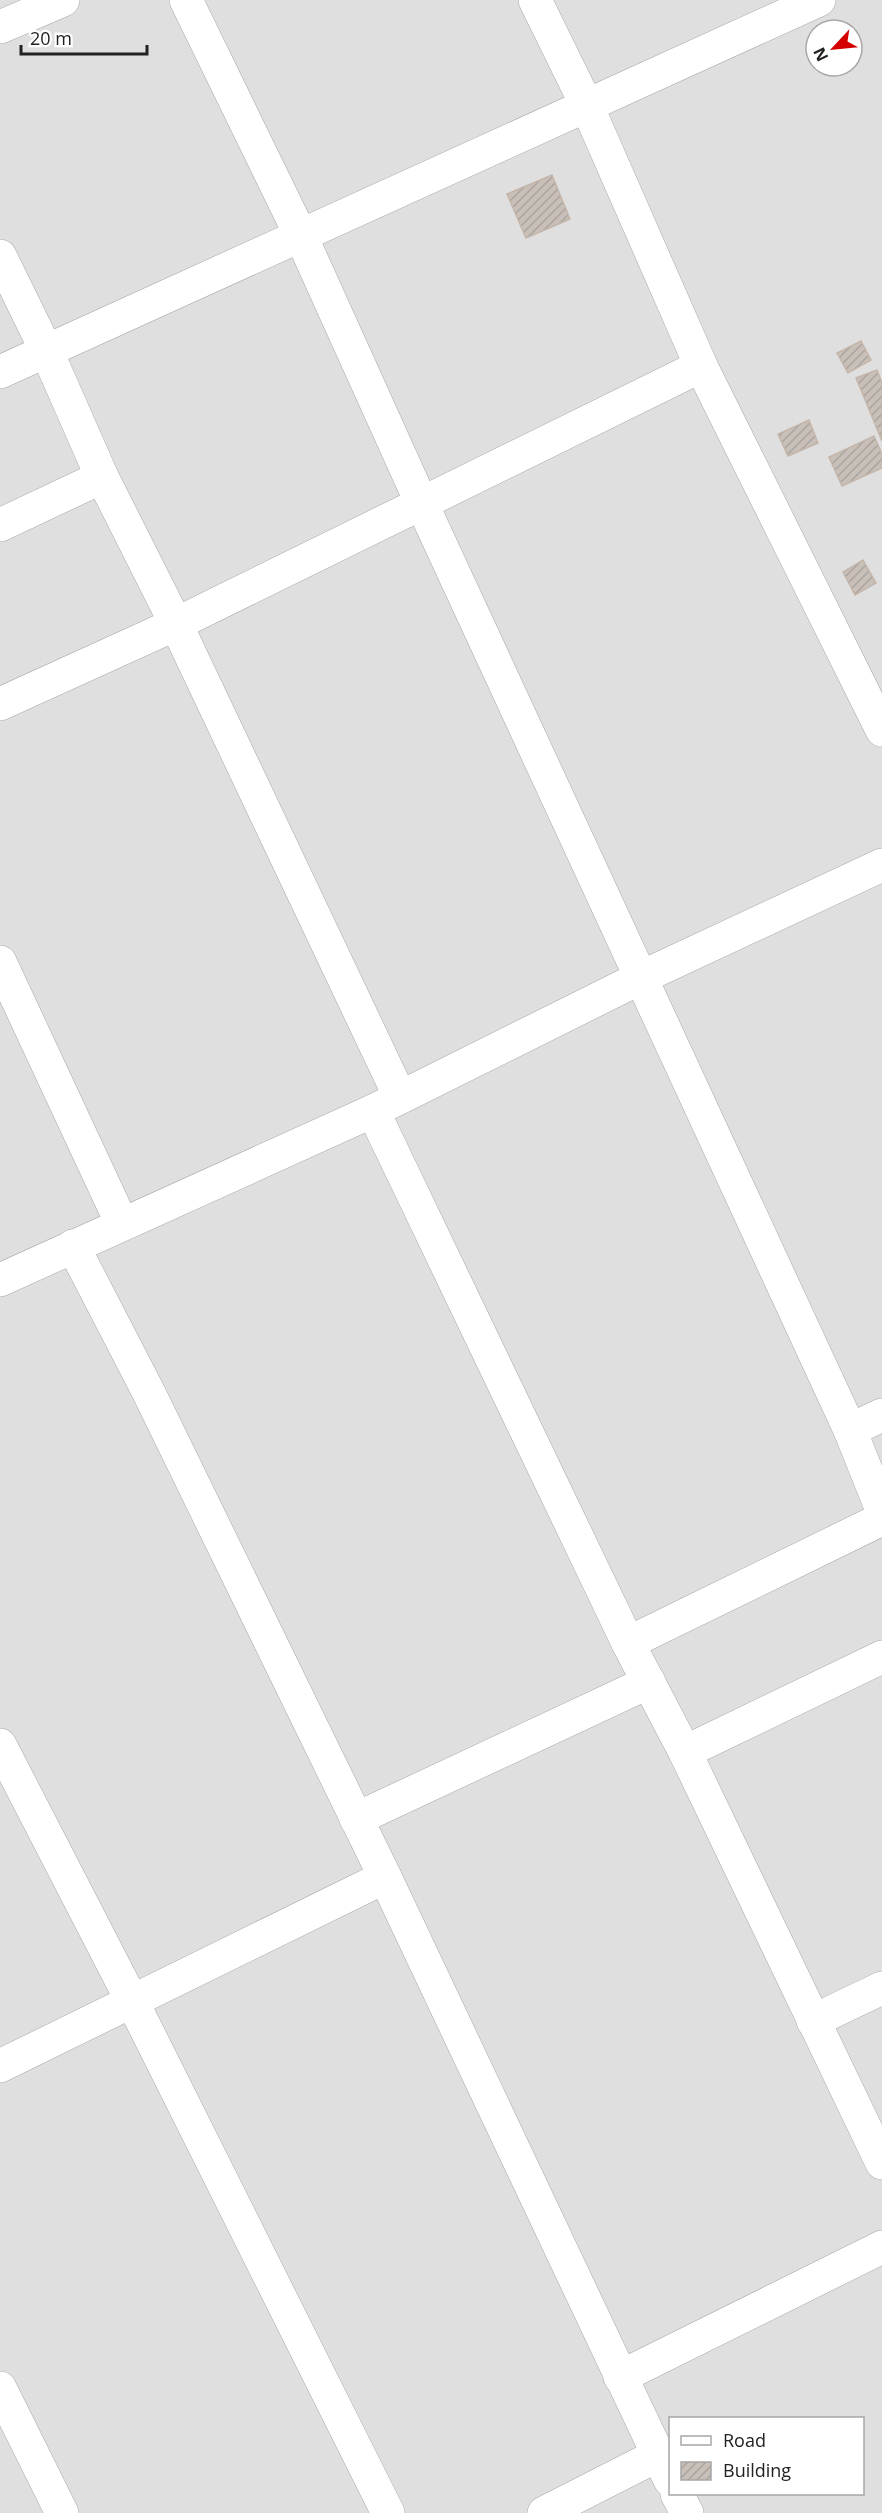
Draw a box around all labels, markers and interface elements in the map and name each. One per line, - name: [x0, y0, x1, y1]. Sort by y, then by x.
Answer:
- scale bar: [21, 18, 147, 56]
- north arrow: [804, 18, 864, 78]
- text: 20 m: [30, 26, 72, 50]
- text: N: [808, 44, 833, 65]
- legend: [669, 2417, 864, 2495]
- text: Road: [723, 2428, 766, 2452]
- text: Building: [723, 2458, 791, 2482]

